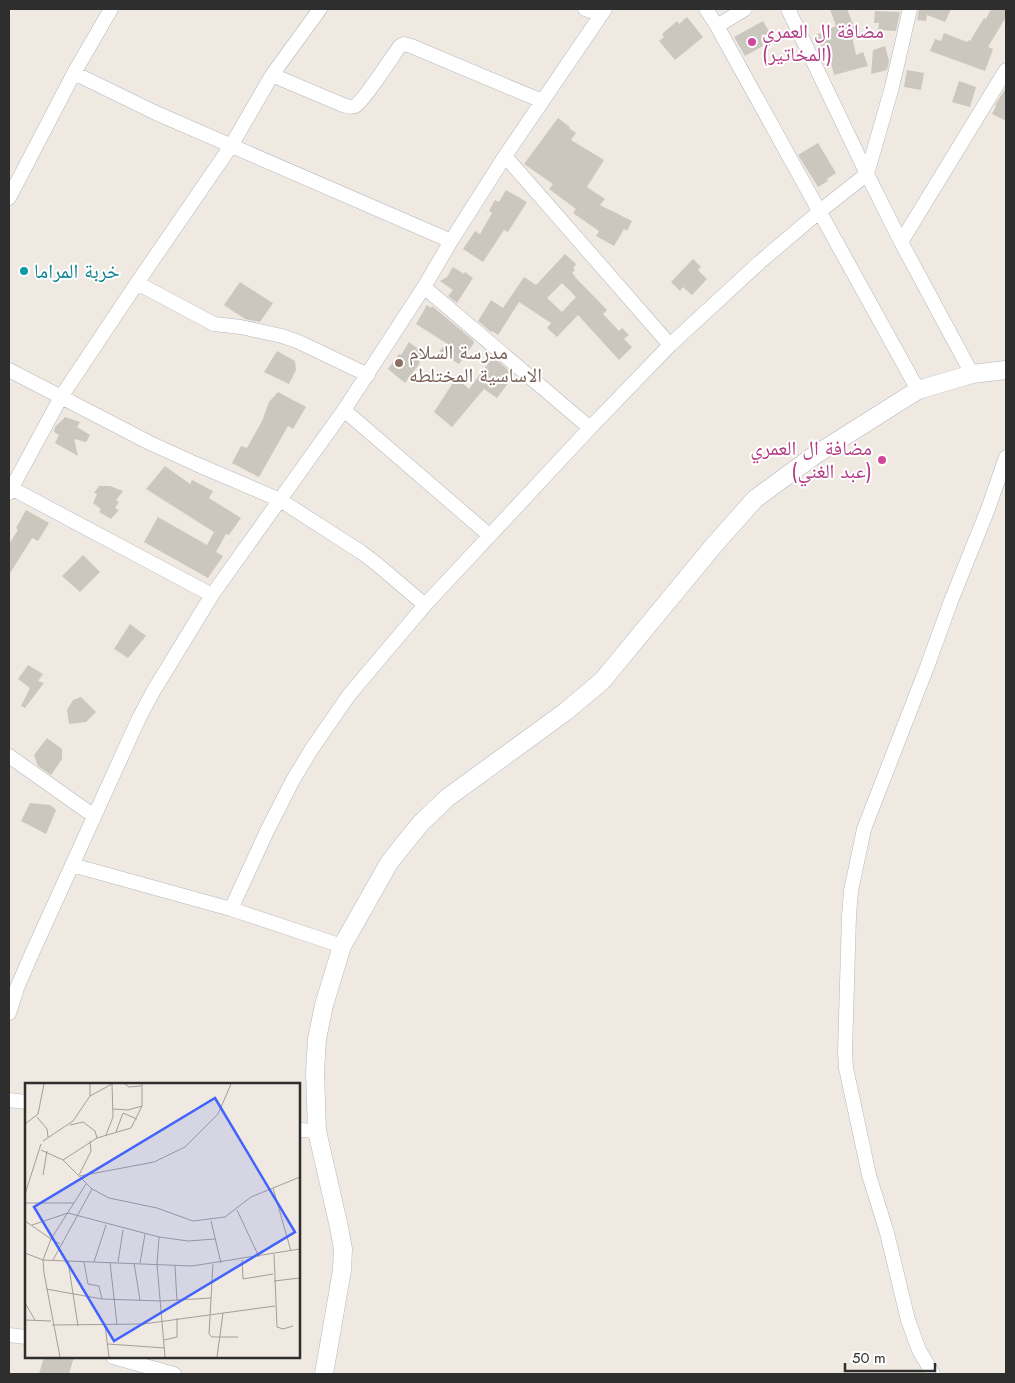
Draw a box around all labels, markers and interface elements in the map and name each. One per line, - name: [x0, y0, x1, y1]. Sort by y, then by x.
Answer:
- place label: مضافة ال العمري (المخاتير): [762, 17, 884, 69]
- marker: مضافة ال العمري (المخاتير): [746, 36, 758, 48]
- place label: خربة المراما: [34, 257, 120, 286]
- marker: خربة المراما: [18, 265, 30, 277]
- place label: مدرسة السلام الاساسية المختلطه: [409, 338, 542, 390]
- marker: مدرسة السلام الاساسية المختلطه: [393, 357, 405, 369]
- place label: مضافة ال العمري (عبد الغني): [750, 434, 872, 487]
- marker: مضافة ال العمري (عبد الغني): [876, 454, 888, 466]
- inset map: [25, 1083, 300, 1358]
- scale bar: [845, 1340, 935, 1372]
- text: 50 m: [852, 1347, 886, 1369]

